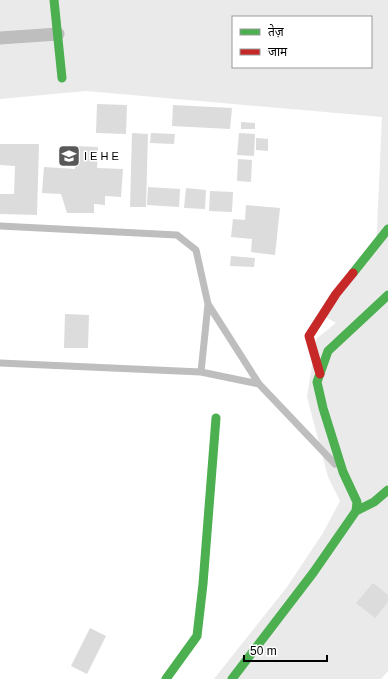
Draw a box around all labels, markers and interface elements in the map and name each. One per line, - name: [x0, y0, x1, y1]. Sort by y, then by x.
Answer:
- legend: [232, 16, 372, 68]
- text: तेज़: [268, 24, 285, 39]
- text: जाम: [268, 45, 288, 59]
- school or university icon: I E H E: [56, 143, 82, 169]
- place label: I E H E: [84, 150, 119, 162]
- scale bar: [244, 637, 327, 663]
- text: 50 m: [250, 644, 277, 658]

